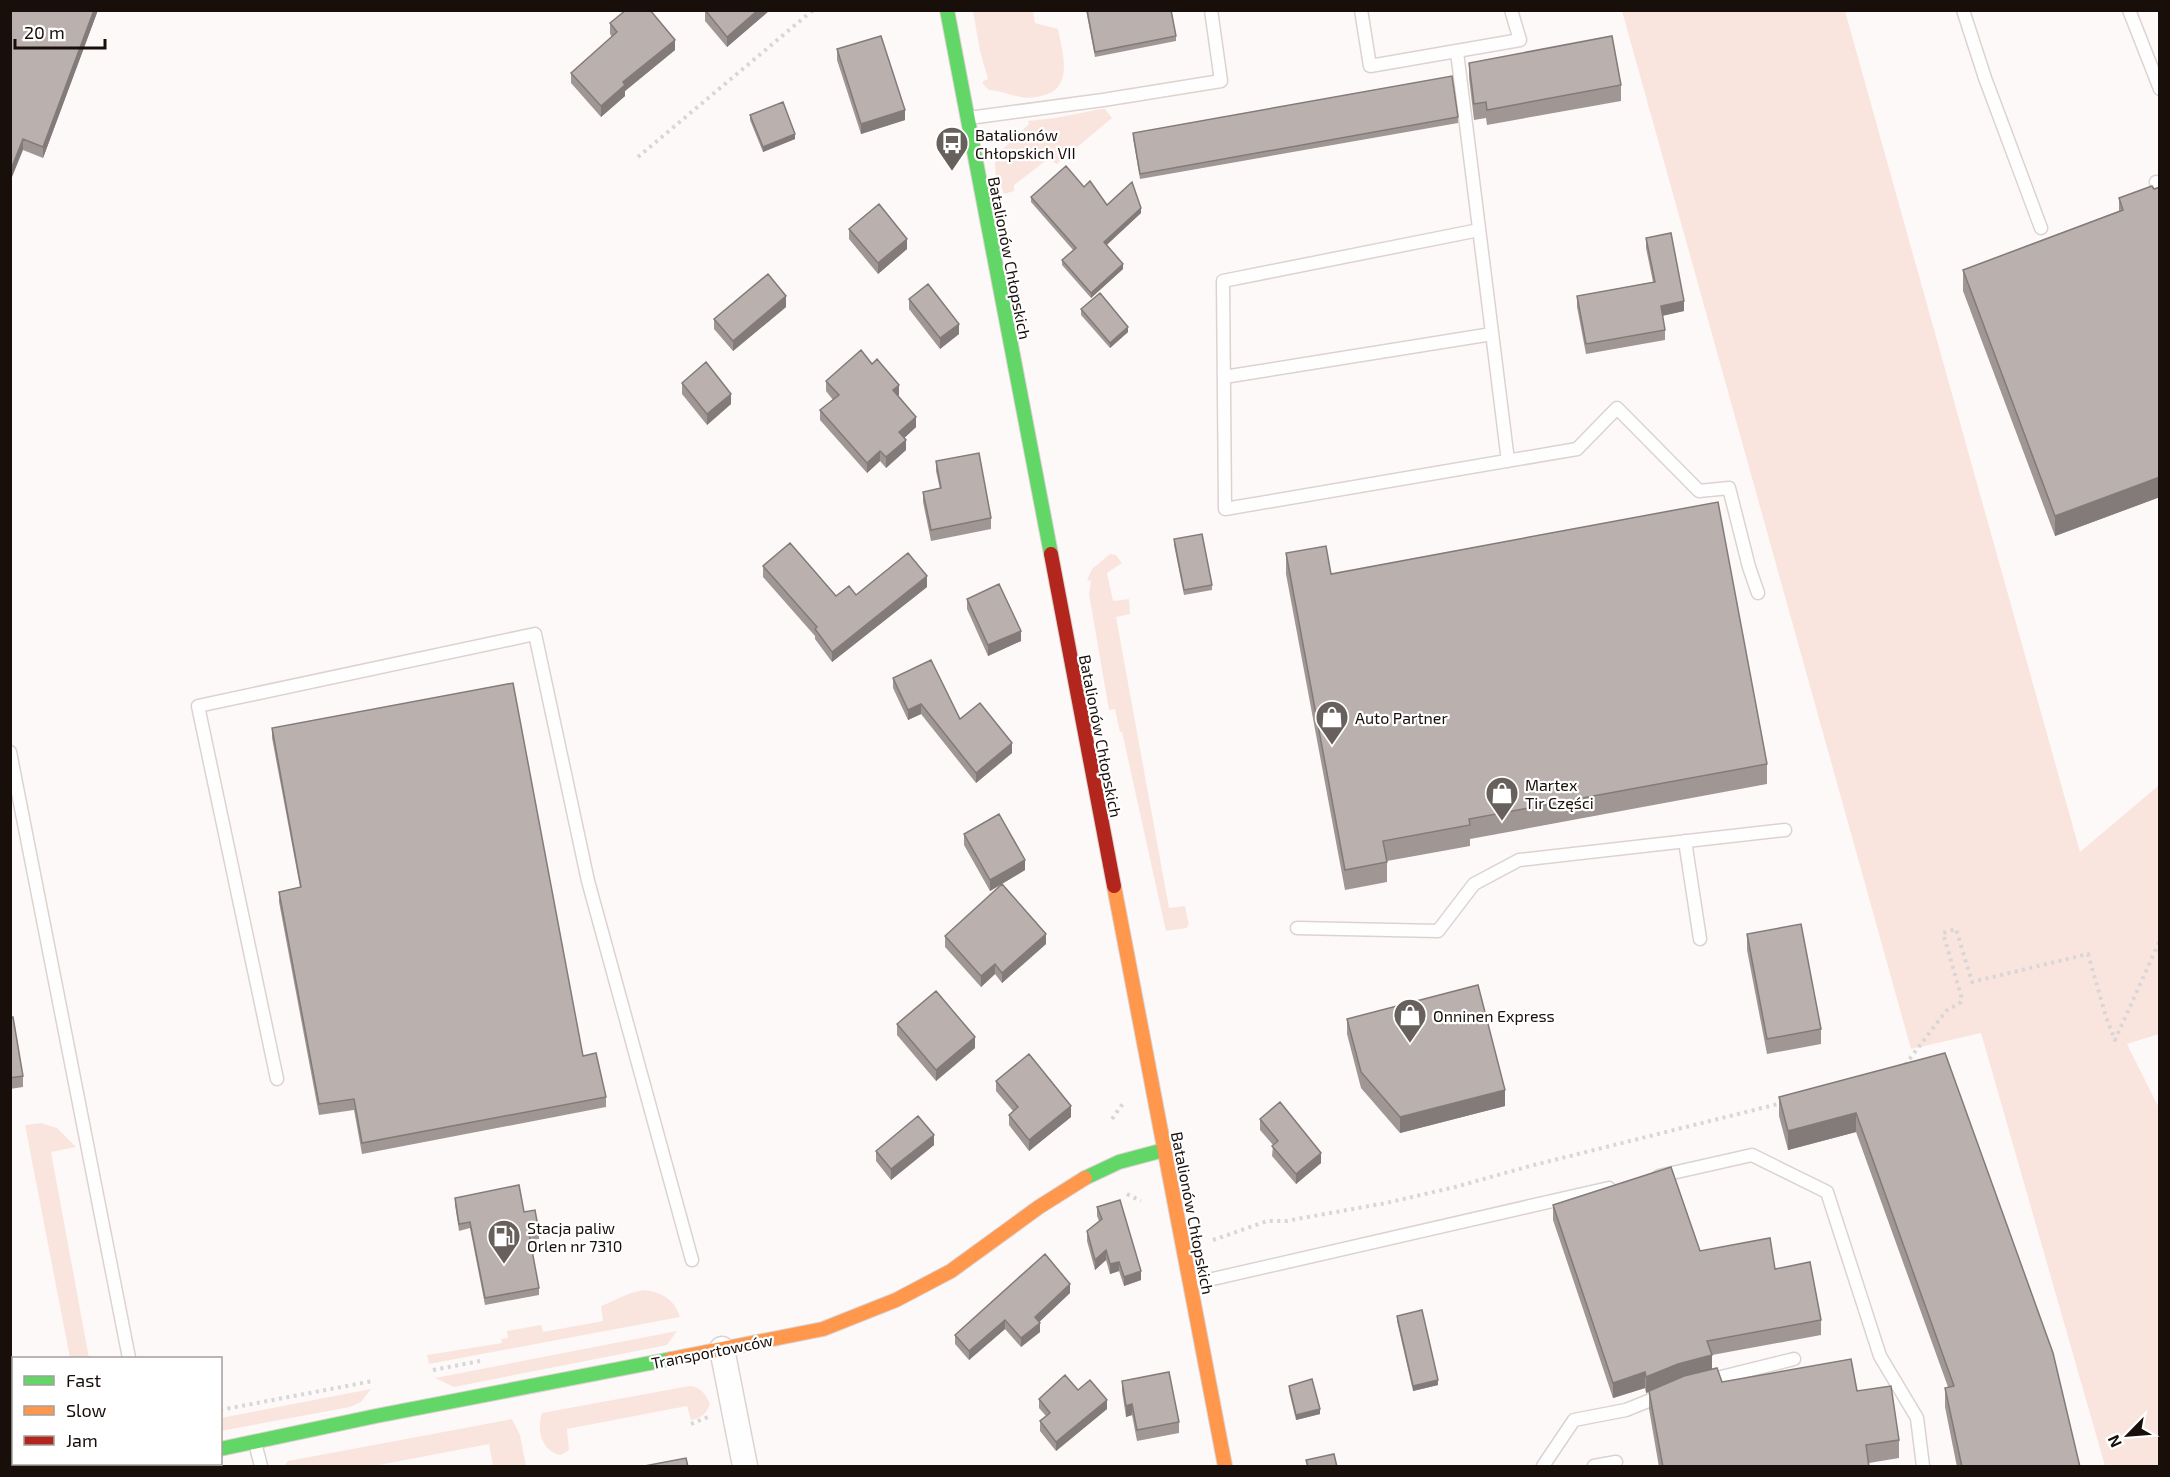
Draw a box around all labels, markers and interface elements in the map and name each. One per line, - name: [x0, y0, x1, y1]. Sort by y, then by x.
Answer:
- scale bar: [15, 12, 105, 50]
- text: 20 m: [24, 21, 65, 43]
- bus stop icon: Batalionów Chłopskich VII: [934, 125, 970, 172]
- place label: Batalionów Chłopskich VII: [975, 125, 1076, 162]
- street label: Batalionów Chłopskich: [985, 175, 1035, 341]
- street label: Batalionów Chłopskich: [1076, 653, 1126, 819]
- shop icon: Auto Partner: [1314, 699, 1350, 746]
- place label: Auto Partner: [1355, 708, 1448, 727]
- shop icon: Martex Tir Części: [1484, 775, 1520, 822]
- place label: Martex Tir Części: [1525, 775, 1594, 812]
- shop icon: Onninen Express: [1392, 997, 1428, 1044]
- place label: Onninen Express: [1433, 1006, 1555, 1025]
- street label: Batalionów Chłopskich: [1168, 1130, 1218, 1296]
- fuel station icon: Stacja paliw Orlen nr 7310: [486, 1218, 522, 1265]
- place label: Stacja paliw Orlen nr 7310: [527, 1218, 622, 1255]
- street label: Transportowców: [650, 1330, 774, 1372]
- legend: [12, 1357, 222, 1465]
- text: Fast: [66, 1369, 101, 1391]
- text: Slow: [66, 1399, 107, 1421]
- north arrow: [2098, 1405, 2158, 1465]
- text: Jam: [66, 1429, 98, 1451]
- text: N: [2103, 1432, 2125, 1451]

